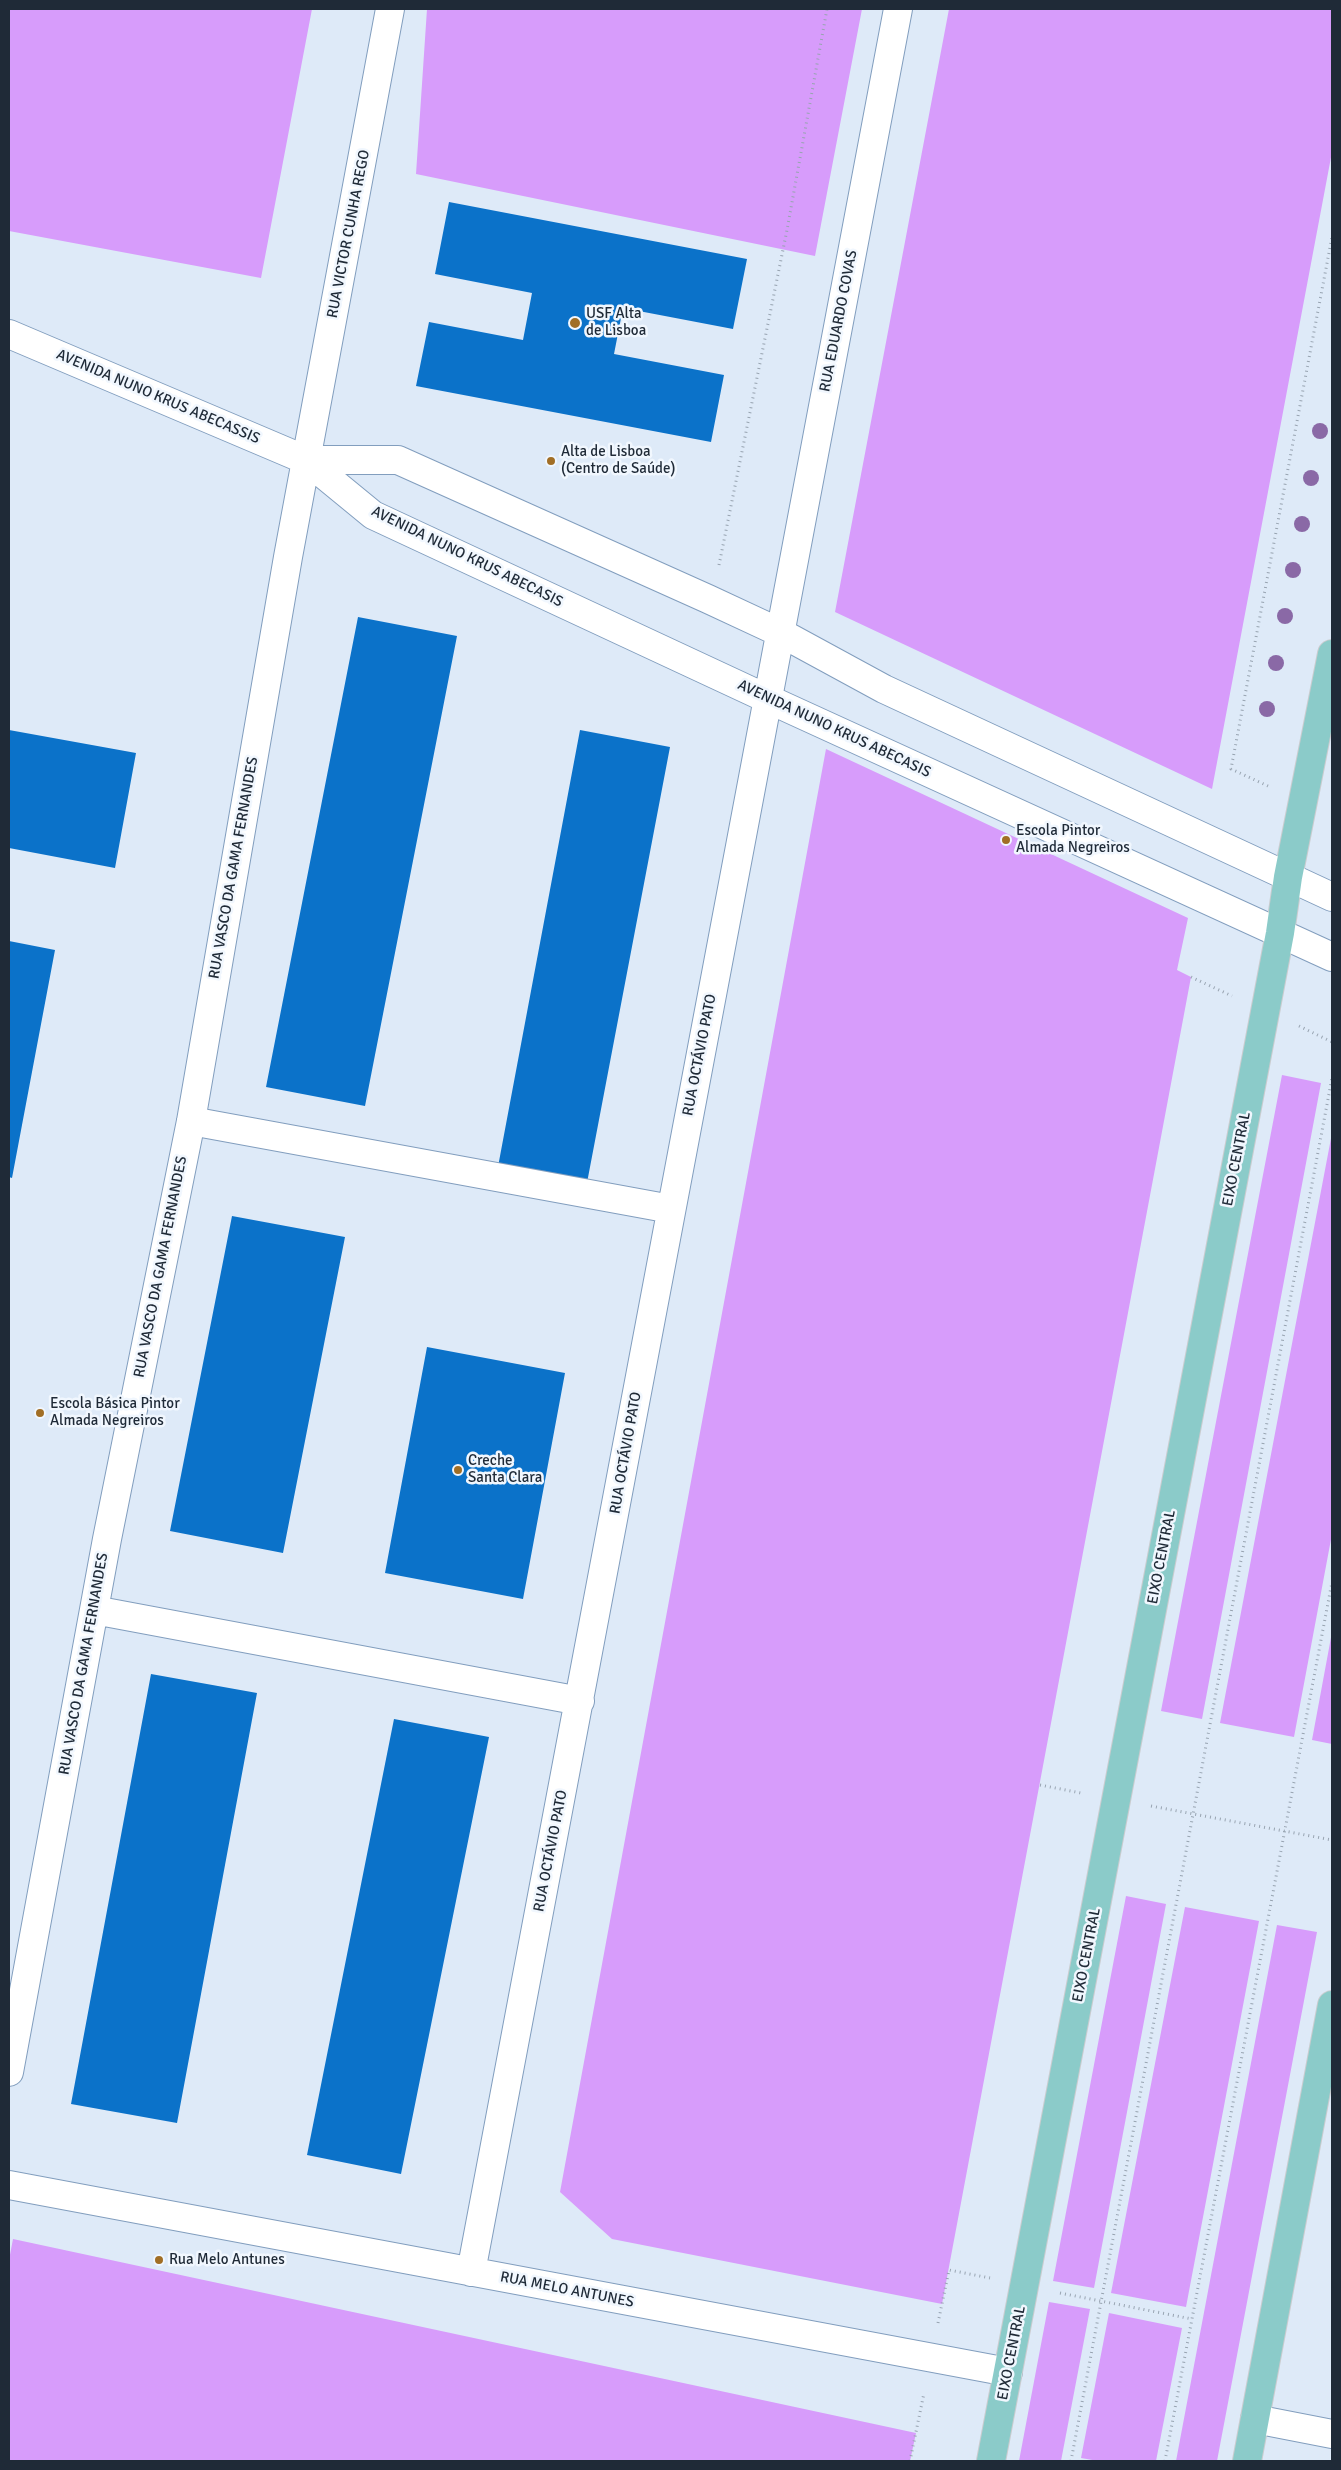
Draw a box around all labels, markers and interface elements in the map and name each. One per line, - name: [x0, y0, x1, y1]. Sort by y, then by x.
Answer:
- street label: RUA VICTOR CUNHA REGO: [324, 148, 374, 320]
- street label: RUA EDUARDO COVAS: [816, 249, 862, 393]
- place label: USF Alta de Lisboa: [586, 305, 646, 340]
- marker: USF Alta de Lisboa: [568, 316, 582, 330]
- street label: AVENIDA NUNO KRUS ABECASSIS: [54, 346, 262, 448]
- place label: Alta de Lisboa (Centro de Saúde): [561, 443, 676, 478]
- marker: Alta de Lisboa (Centro de Saúde): [545, 455, 557, 467]
- street label: AVENIDA NUNO KRUS ABECASIS: [368, 503, 566, 611]
- street label: AVENIDA NUNO KRUS ABECASIS: [735, 676, 933, 782]
- street label: RUA VASCO DA GAMA FERNANDES: [206, 756, 262, 980]
- place label: Escola Pintor Almada Negreiros: [1016, 822, 1130, 857]
- marker: Escola Pintor Almada Negreiros: [1000, 834, 1012, 846]
- street label: RUA OCTÁVIO PATO: [679, 993, 721, 1117]
- street label: EIXO CENTRAL: [1219, 1110, 1255, 1208]
- street label: RUA VASCO DA GAMA FERNANDES: [131, 1155, 191, 1379]
- street label: RUA OCTÁVIO PATO: [606, 1391, 646, 1515]
- place label: Escola Básica Pintor Almada Negreiros: [50, 1395, 180, 1430]
- marker: Escola Básica Pintor Almada Negreiros: [34, 1407, 46, 1419]
- place label: Creche Santa Clara: [468, 1452, 542, 1487]
- marker: Creche Santa Clara: [452, 1464, 464, 1476]
- street label: EIXO CENTRAL: [1144, 1508, 1180, 1606]
- street label: RUA VASCO DA GAMA FERNANDES: [56, 1552, 112, 1776]
- street label: RUA OCTÁVIO PATO: [530, 1789, 572, 1913]
- street label: EIXO CENTRAL: [1069, 1906, 1105, 2004]
- place label: Rua Melo Antunes: [169, 2251, 285, 2269]
- marker: Rua Melo Antunes: [153, 2254, 165, 2266]
- street label: RUA MELO ANTUNES: [499, 2268, 635, 2312]
- street label: EIXO CENTRAL: [994, 2304, 1030, 2402]

